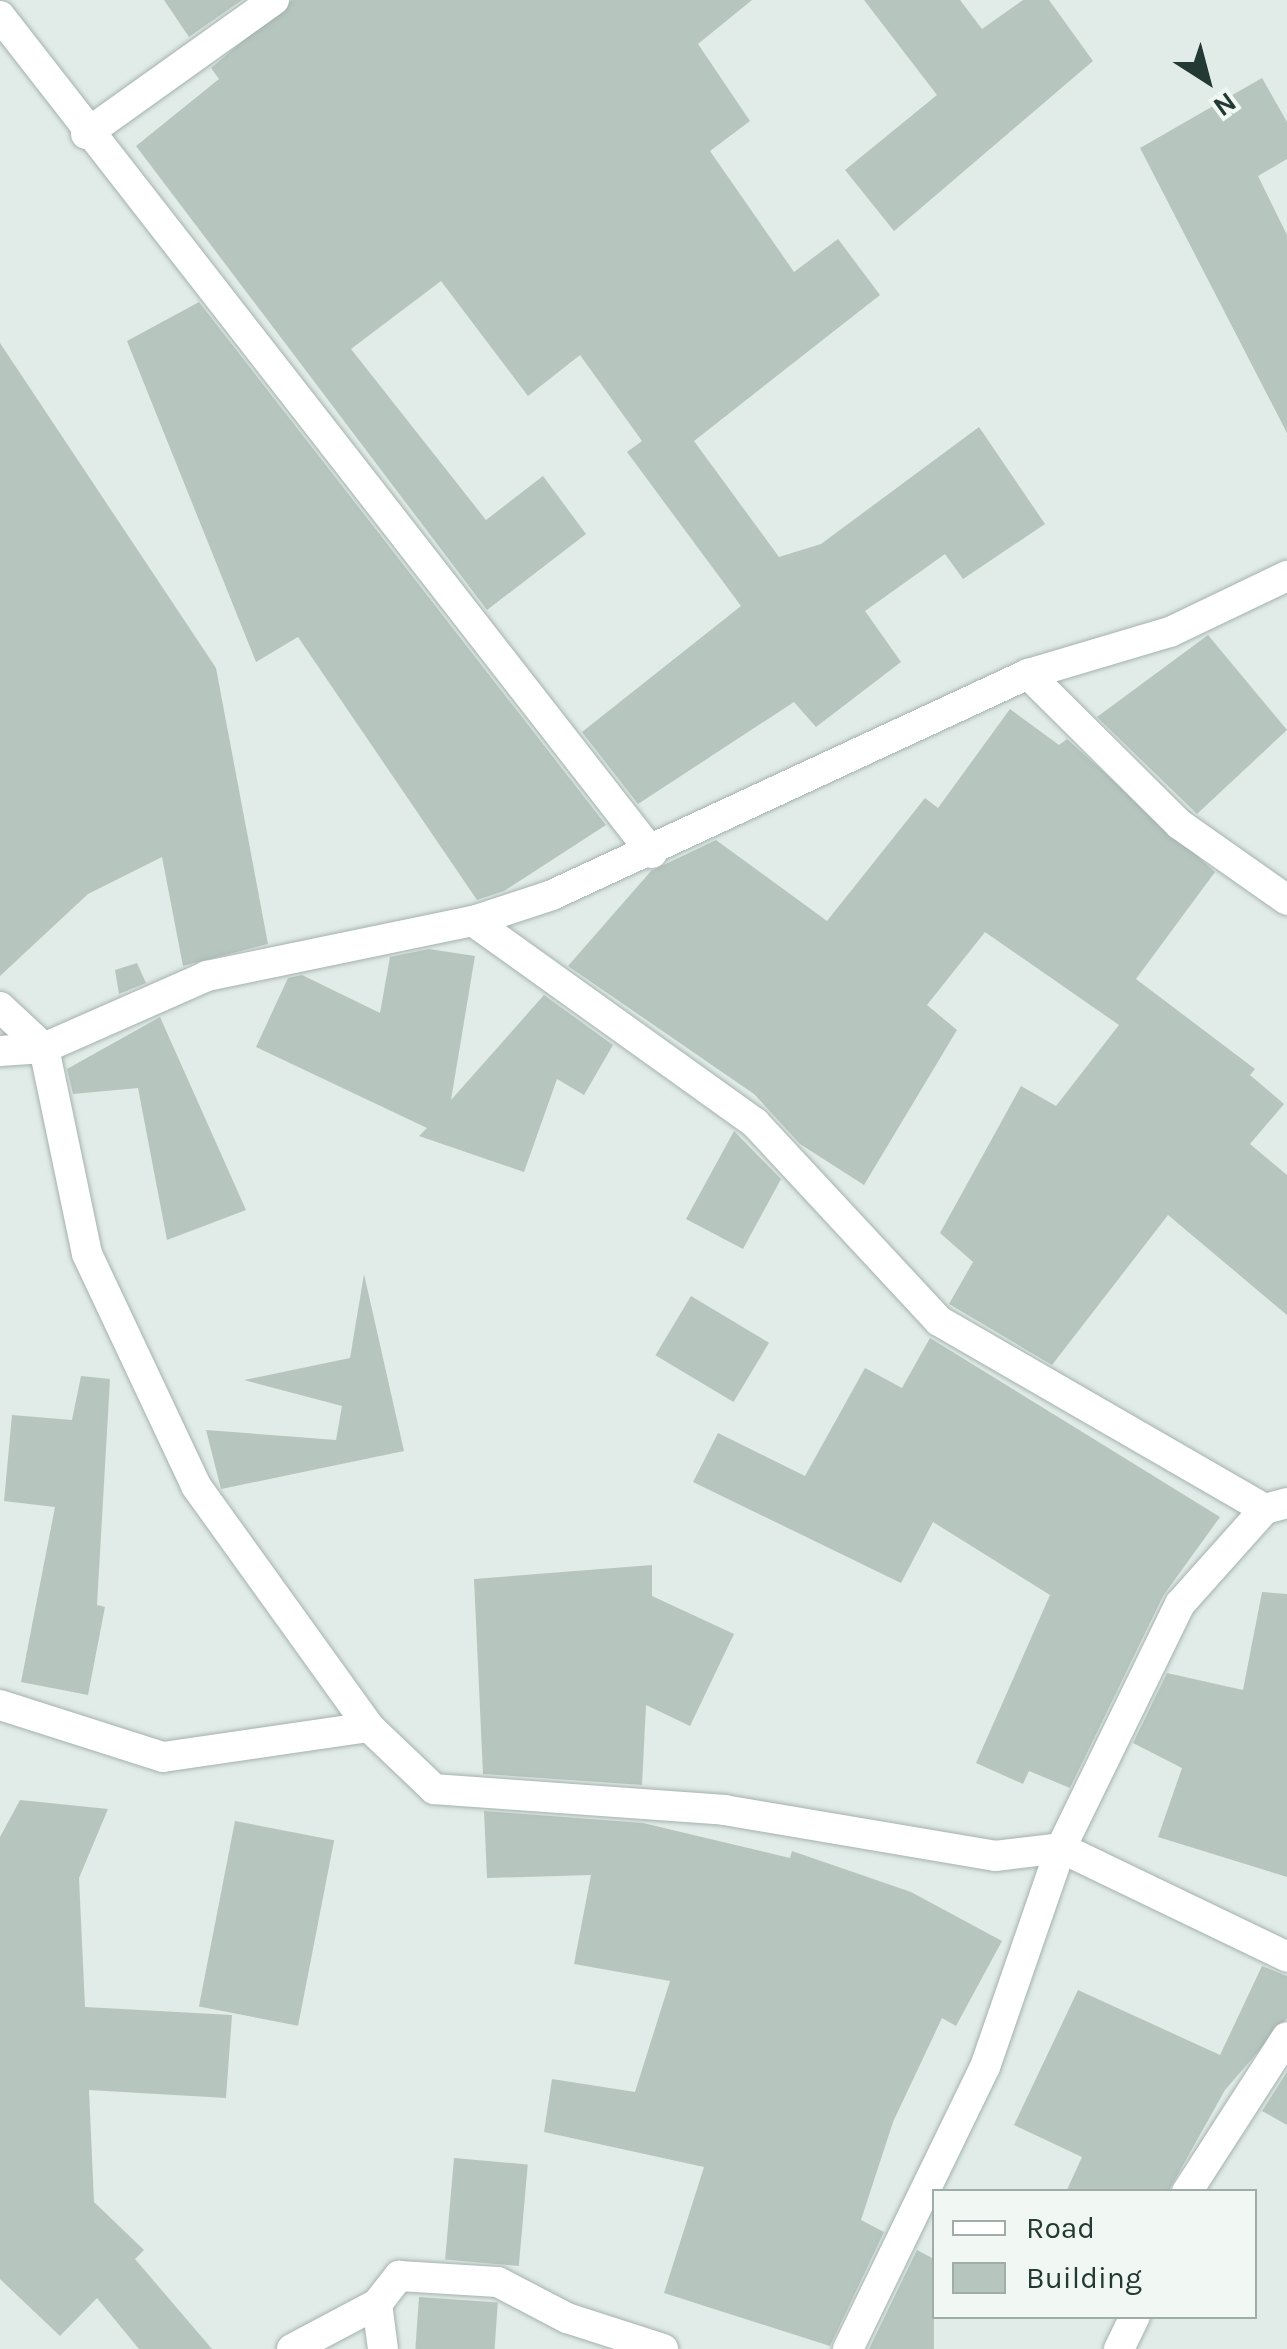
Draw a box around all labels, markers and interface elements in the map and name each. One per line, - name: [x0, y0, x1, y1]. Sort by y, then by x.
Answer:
- north arrow: [1157, 30, 1257, 130]
- text: N: [1207, 85, 1243, 124]
- legend: [932, 2189, 1257, 2319]
- text: Road: [1026, 2210, 1095, 2246]
- text: Building: [1026, 2260, 1142, 2296]

